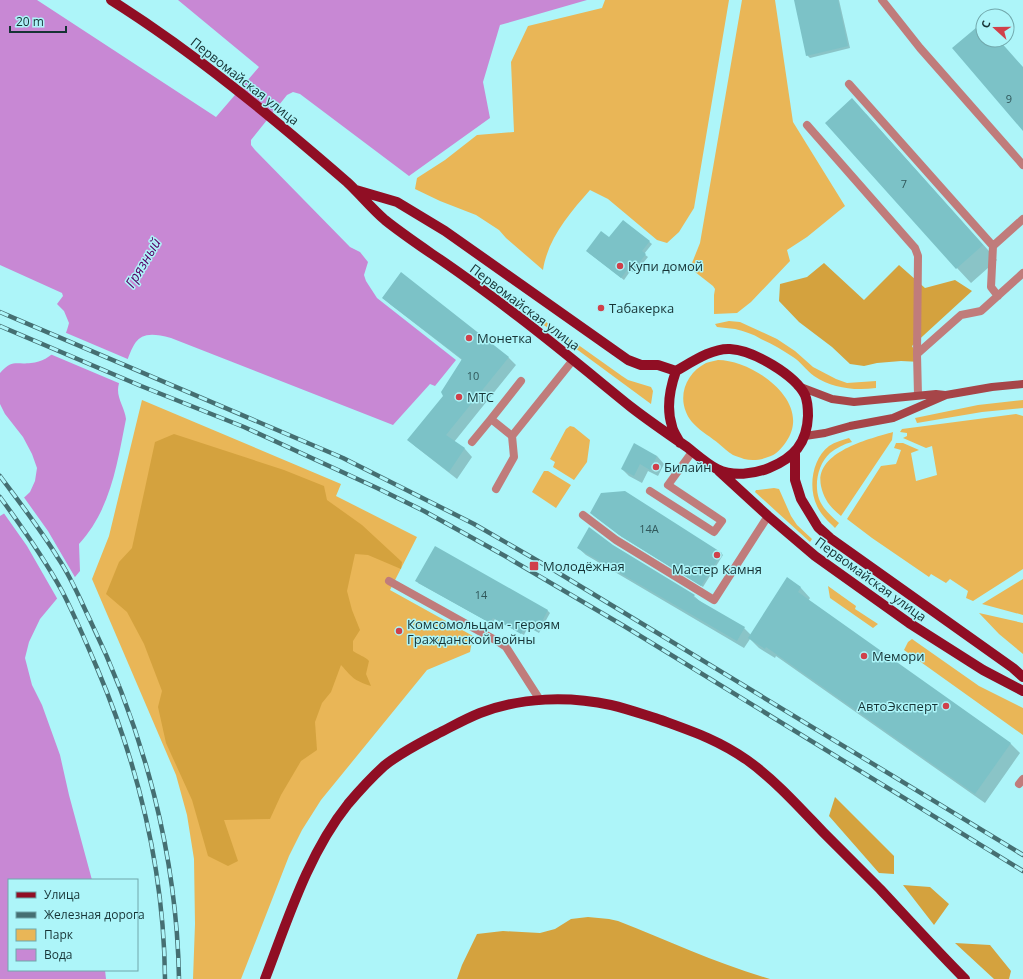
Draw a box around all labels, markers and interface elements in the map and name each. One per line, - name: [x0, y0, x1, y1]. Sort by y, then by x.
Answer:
- scale bar: [10, 8, 66, 34]
- north arrow: [975, 8, 1015, 48]
- text: 20 m: [16, 13, 44, 30]
- text: С: [977, 18, 993, 30]
- street label: Первомайская улица: [187, 33, 303, 129]
- house number: 9: [1006, 91, 1012, 106]
- house number: 7: [901, 176, 907, 191]
- water label: Грязный: [120, 234, 165, 291]
- place label: Купи домой: [628, 257, 703, 275]
- street label: Первомайская улица: [466, 260, 584, 354]
- marker: Купи домой: [615, 261, 625, 271]
- place label: Табакерка: [609, 299, 674, 317]
- marker: Табакерка: [596, 303, 606, 313]
- place label: Монетка: [477, 329, 532, 347]
- marker: Монетка: [464, 333, 474, 343]
- house number: 10: [467, 368, 479, 383]
- place label: МТС: [467, 388, 494, 406]
- marker: МТС: [454, 392, 464, 402]
- place label: Билайн: [664, 458, 711, 476]
- marker: Билайн: [651, 462, 661, 472]
- house number: 14А: [639, 521, 659, 536]
- street label: Первомайская улица: [812, 533, 930, 625]
- marker: Мастер Камня: [712, 550, 722, 560]
- place label: Молодёжная: [543, 557, 625, 575]
- marker: Молодёжная: [528, 560, 540, 572]
- place label: Мастер Камня: [672, 560, 762, 578]
- house number: 14: [475, 587, 488, 602]
- place label: Комсомольцам - героям Гражданской войны: [407, 615, 560, 648]
- marker: Комсомольцам - героям Гражданской войны: [394, 626, 404, 636]
- place label: Мемори: [872, 647, 925, 665]
- marker: Мемори: [859, 651, 869, 661]
- place label: АвтоЭксперт: [858, 697, 938, 715]
- marker: АвтоЭксперт: [941, 701, 951, 711]
- legend: [8, 879, 138, 971]
- text: Улица: [44, 886, 80, 903]
- text: Железная дорога: [44, 906, 145, 923]
- text: Парк: [44, 926, 74, 943]
- text: Вода: [44, 946, 73, 963]

